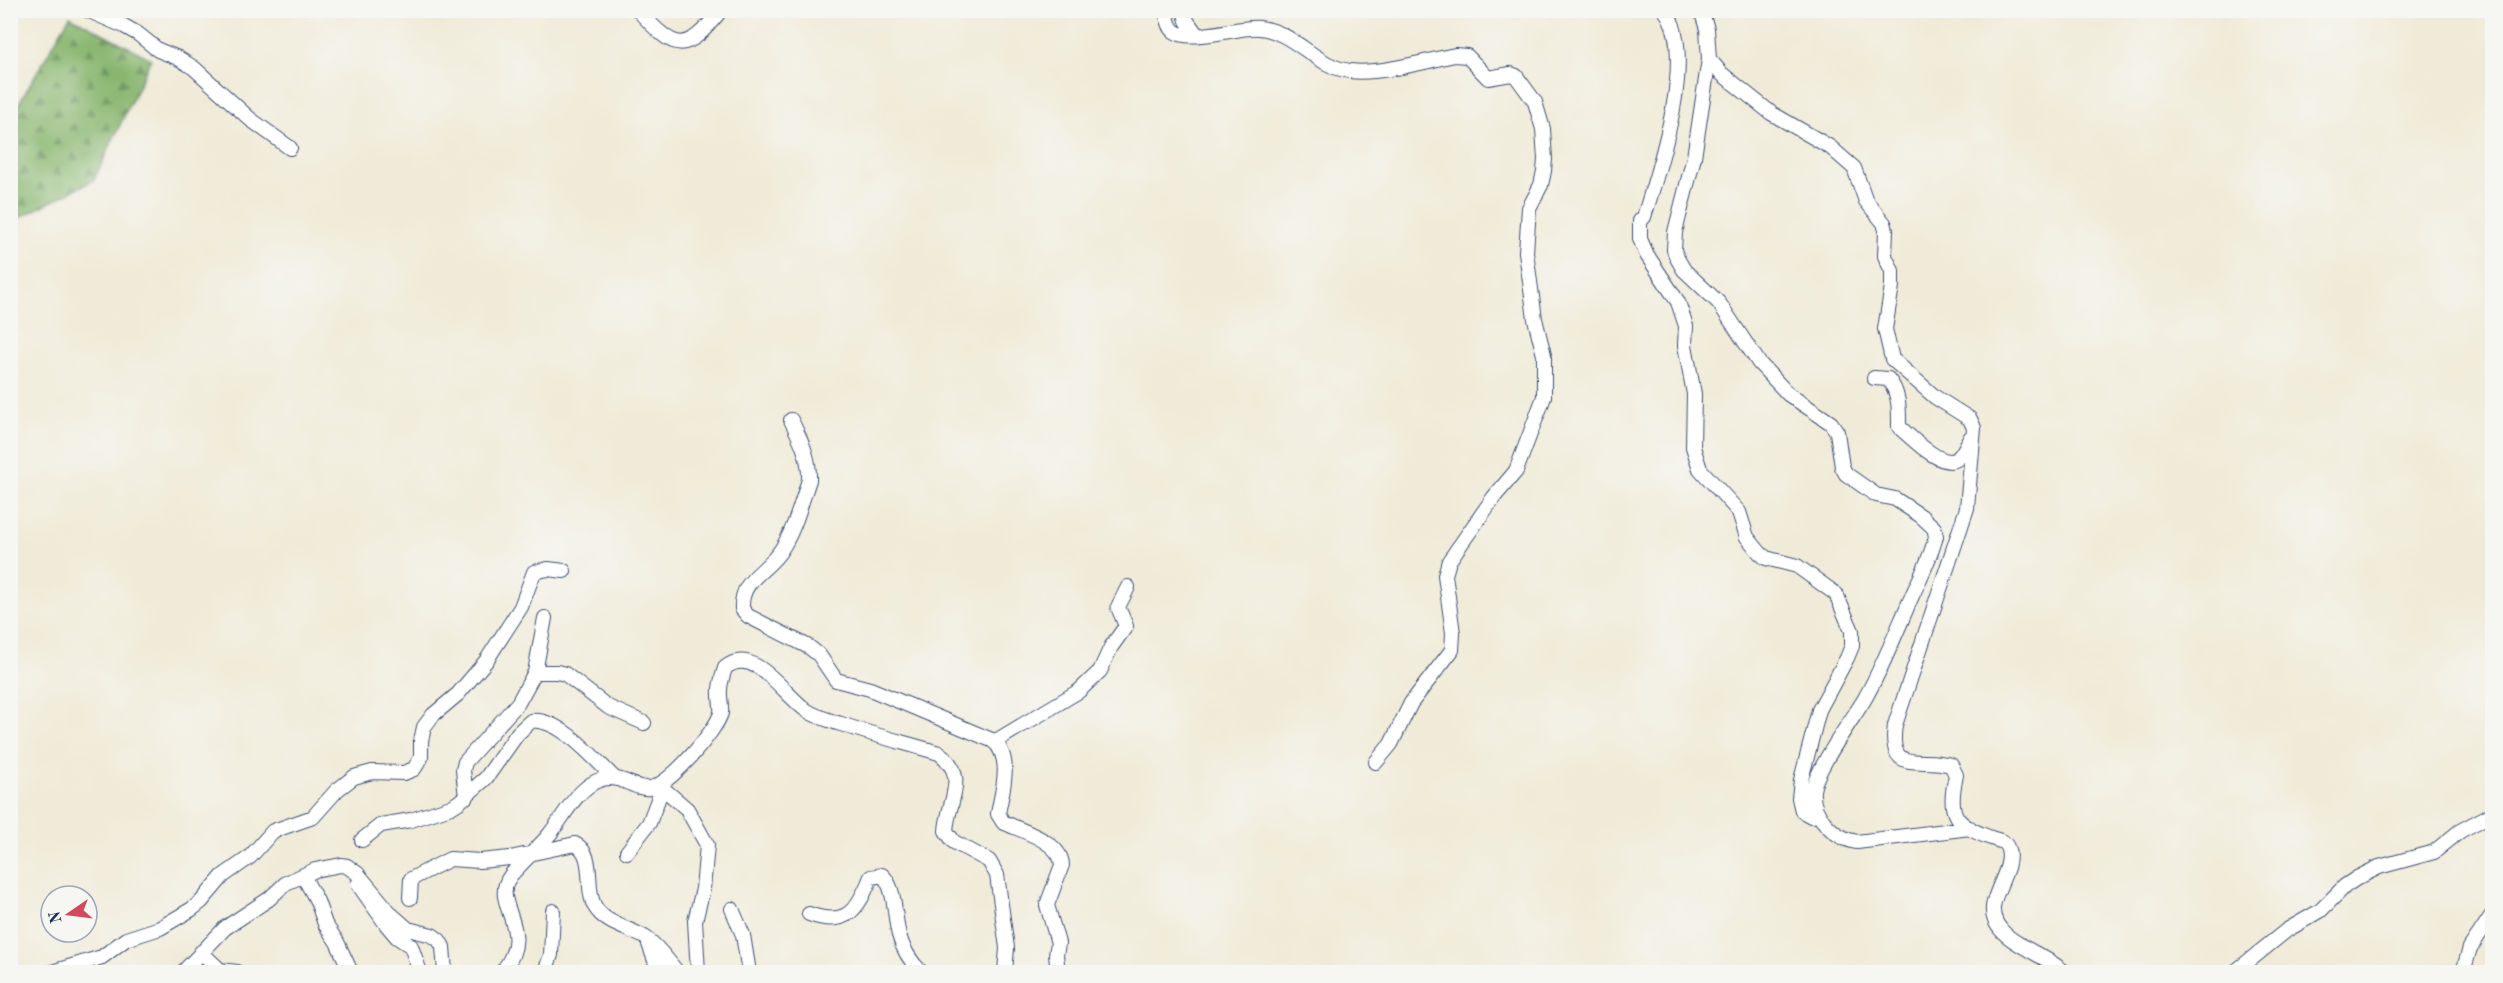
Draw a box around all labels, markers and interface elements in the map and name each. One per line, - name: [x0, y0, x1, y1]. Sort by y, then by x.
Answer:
- north arrow: [39, 884, 99, 944]
- text: N: [47, 909, 66, 925]

